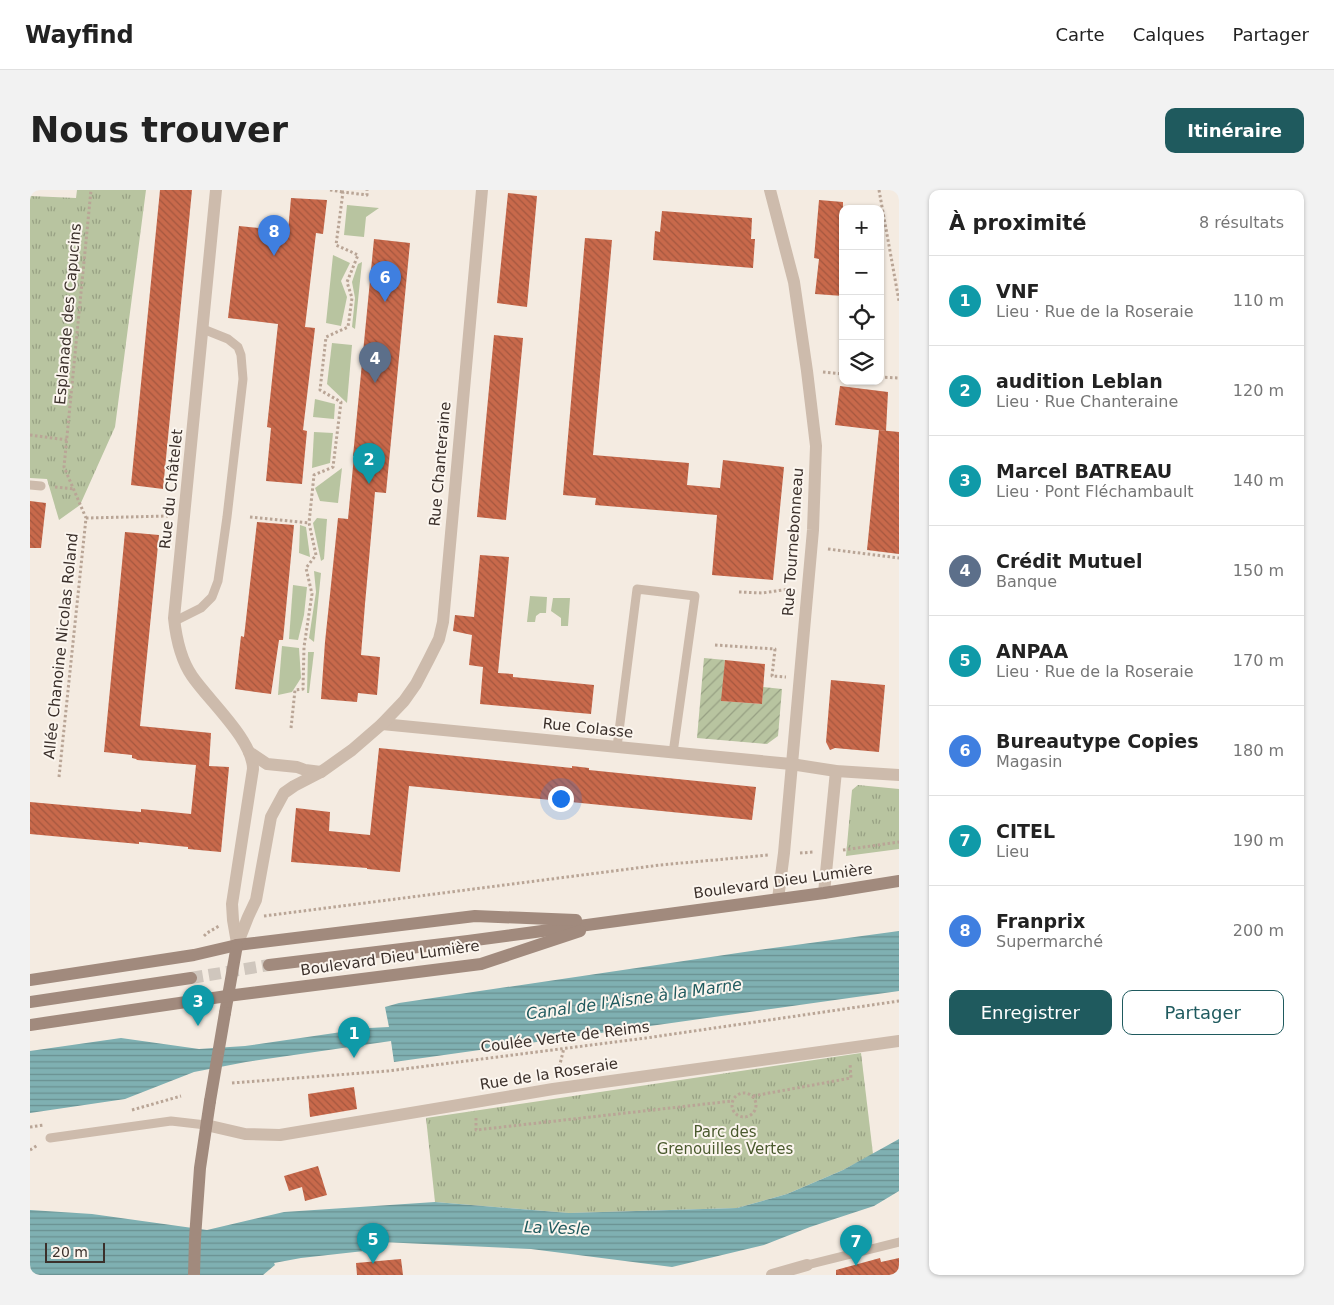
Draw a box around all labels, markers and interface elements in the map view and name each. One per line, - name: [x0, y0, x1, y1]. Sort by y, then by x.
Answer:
- text: Wayfind: [25, 21, 134, 49]
- text: Carte: [1056, 24, 1105, 45]
- text: Calques: [1133, 24, 1205, 45]
- text: Partager: [1233, 24, 1309, 45]
- button: Itinéraire: [1165, 108, 1304, 153]
- text: Nous trouver: [30, 110, 288, 150]
- map controls: [839, 205, 884, 385]
- button: +: [839, 205, 884, 250]
- text: À proximité: [949, 211, 1086, 235]
- text: 8 résultats: [1199, 213, 1284, 232]
- pin: 8: [258, 215, 290, 256]
- street label: Esplanade des Capucins: [51, 222, 85, 406]
- button: −: [839, 250, 884, 295]
- pin: 6: [369, 261, 401, 302]
- text: VNF: [996, 280, 1040, 302]
- text: 1: [959, 291, 971, 310]
- text: 110 m: [1233, 291, 1284, 310]
- button: locate: [839, 295, 884, 340]
- text: Lieu · Rue de la Roseraie: [996, 302, 1194, 321]
- button: layers: [839, 340, 884, 385]
- pin: 4: [359, 342, 391, 383]
- text: audition Leblan: [996, 370, 1163, 392]
- text: 2: [959, 381, 971, 400]
- text: 120 m: [1233, 381, 1284, 400]
- text: Lieu · Rue Chanteraine: [996, 392, 1178, 411]
- street label: Rue Chanteraine: [426, 401, 454, 527]
- street label: Rue du Châtelet: [156, 428, 186, 550]
- pin: 2: [353, 443, 385, 484]
- text: Marcel BATREAU: [996, 460, 1172, 482]
- street label: Rue Tournebonneau: [779, 467, 807, 617]
- text: 3: [959, 471, 971, 490]
- text: 140 m: [1233, 471, 1284, 490]
- text: Lieu · Pont Fléchambault: [996, 482, 1194, 501]
- street label: Allée Chanoine Nicolas Roland: [40, 532, 82, 760]
- text: Crédit Mutuel: [996, 550, 1142, 572]
- text: 4: [959, 561, 971, 580]
- text: 150 m: [1233, 561, 1284, 580]
- text: Banque: [996, 572, 1057, 591]
- text: ANPAA: [996, 640, 1068, 662]
- text: 5: [959, 651, 971, 670]
- text: 170 m: [1233, 651, 1284, 670]
- text: Lieu · Rue de la Roseraie: [996, 662, 1194, 681]
- street label: Rue Colasse: [542, 714, 634, 742]
- text: Bureautype Copies: [996, 730, 1199, 752]
- text: 6: [959, 741, 971, 760]
- text: 180 m: [1233, 741, 1284, 760]
- text: Magasin: [996, 752, 1063, 771]
- your location: [548, 786, 574, 812]
- text: CITEL: [996, 820, 1055, 842]
- text: 7: [959, 831, 971, 850]
- text: 190 m: [1233, 831, 1284, 850]
- text: Lieu: [996, 842, 1029, 861]
- street label: Boulevard Dieu Lumière: [692, 860, 874, 902]
- text: Franprix: [996, 910, 1085, 932]
- text: 8: [959, 921, 971, 940]
- text: 200 m: [1233, 921, 1284, 940]
- text: Supermarché: [996, 932, 1103, 951]
- street label: Boulevard Dieu Lumière: [299, 937, 481, 979]
- water label: Canal de l'Aisne à la Marne: [525, 974, 743, 1024]
- pin: 3: [182, 985, 214, 1026]
- button: Enregistrer: [949, 990, 1112, 1035]
- button: Partager: [1122, 990, 1284, 1035]
- pin: 1: [338, 1017, 370, 1058]
- street label: Coulée Verte de Reims: [480, 1018, 651, 1056]
- street label: Rue de la Roseraie: [479, 1054, 619, 1094]
- park label: Parc des Grenouilles Vertes: [657, 1123, 793, 1158]
- water label: La Vesle: [524, 1217, 591, 1239]
- pin: 5: [357, 1223, 389, 1264]
- pin: 7: [840, 1225, 872, 1266]
- scale bar: [45, 1240, 105, 1263]
- text: 20 m: [52, 1244, 88, 1260]

